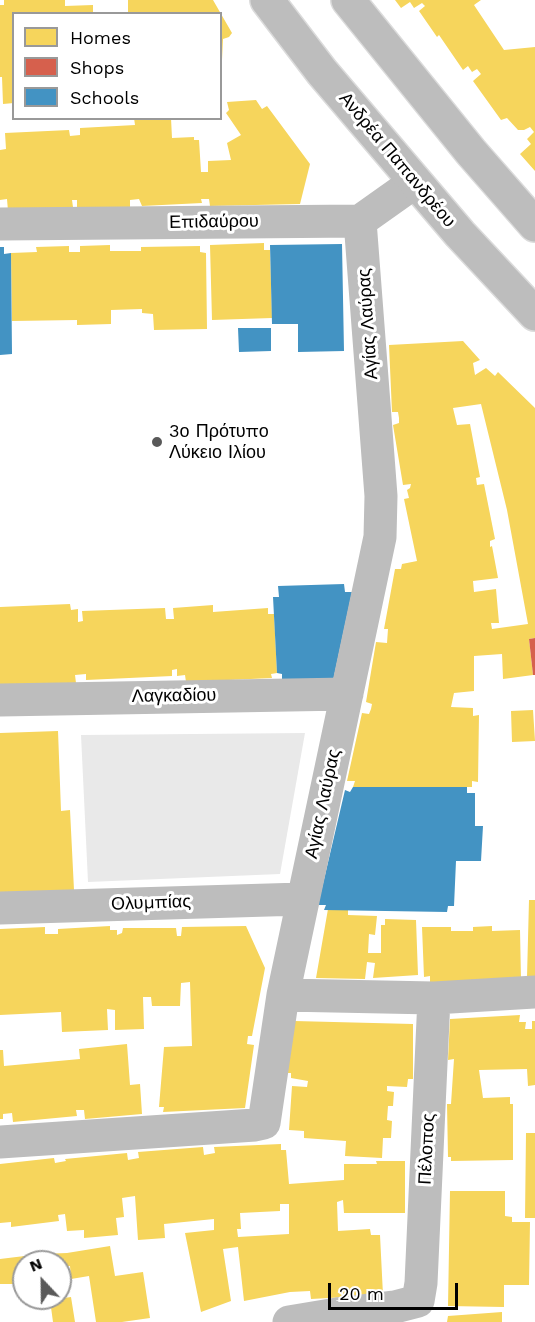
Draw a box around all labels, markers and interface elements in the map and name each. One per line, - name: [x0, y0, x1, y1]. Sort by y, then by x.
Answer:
- legend: [12, 12, 222, 120]
- text: Homes: [70, 27, 131, 48]
- text: Shops: [70, 57, 124, 78]
- text: Schools: [70, 87, 139, 108]
- street label: Ανδρέα Παπανδρέου: [334, 88, 460, 232]
- street label: Επιδαύρου: [169, 210, 259, 234]
- street label: Αγίας Λαύρας: [353, 268, 383, 380]
- place label: 3ο Πρότυπο Λύκειο Ιλίου: [169, 421, 269, 464]
- marker: 3ο Πρότυπο Λύκειο Ιλίου: [150, 435, 164, 449]
- street label: Λαγκαδίου: [132, 684, 216, 708]
- street label: Αγίας Λαύρας: [301, 747, 345, 861]
- street label: Ολυμπίας: [111, 891, 191, 915]
- street label: Πέλοπος: [414, 1113, 440, 1185]
- north arrow: [12, 1250, 72, 1310]
- text: N: [27, 1254, 45, 1276]
- scale bar: [331, 1271, 462, 1309]
- text: 20 m: [339, 1283, 384, 1304]

